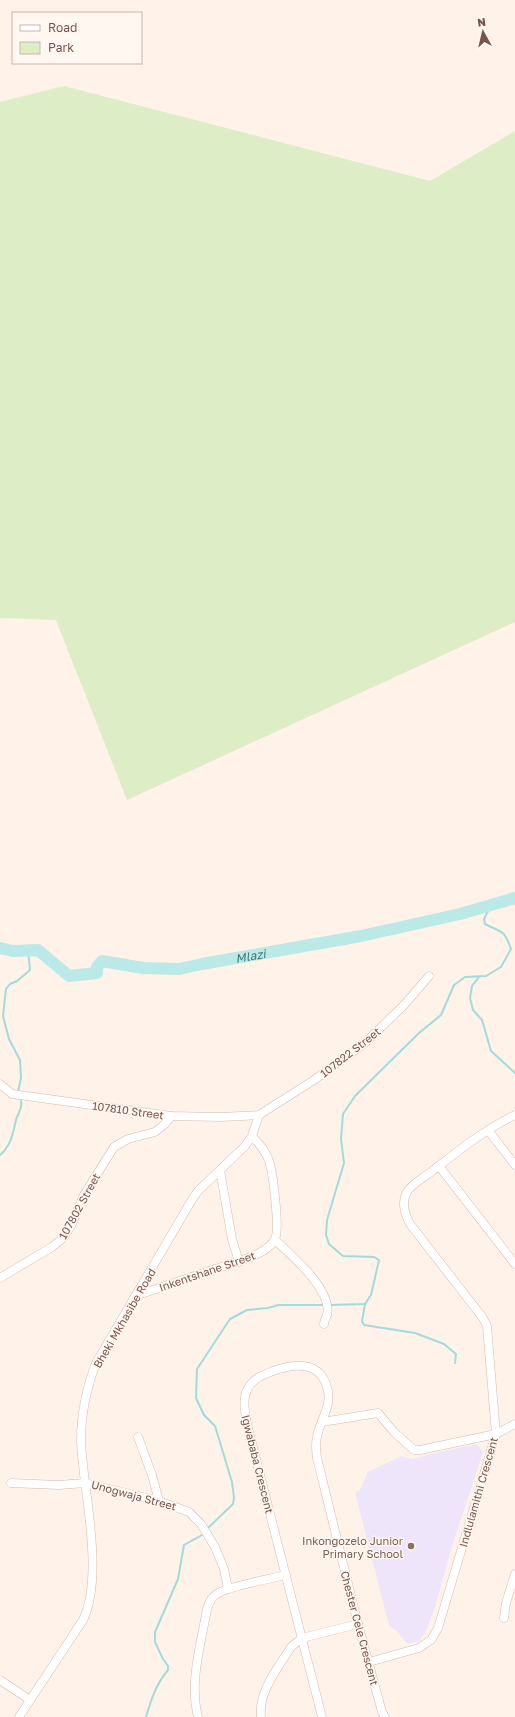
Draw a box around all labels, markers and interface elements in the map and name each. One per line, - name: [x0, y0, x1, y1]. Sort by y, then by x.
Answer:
- legend: [12, 12, 142, 64]
- north arrow: [463, 12, 503, 52]
- text: N: [476, 15, 487, 29]
- text: Road: [48, 20, 77, 35]
- text: Park: [48, 40, 74, 55]
- water label: Mlazi: [234, 945, 268, 966]
- street label: 107822 Street: [317, 1024, 383, 1080]
- street label: 107810 Street: [91, 1099, 165, 1121]
- street label: 107802 Street: [56, 1171, 102, 1241]
- street label: Inkentshane Street: [157, 1248, 257, 1294]
- street label: Bheki Mkhasibe Road: [90, 1266, 158, 1370]
- street label: Igwababa Crescent: [239, 1413, 277, 1515]
- street label: Indlulamithi Crescent: [456, 1436, 500, 1548]
- street label: Unogwaja Street: [90, 1477, 178, 1513]
- place label: Inkongozelo Junior Primary School: [302, 1534, 404, 1560]
- marker: Inkongozelo Junior Primary School: [406, 1541, 416, 1551]
- street label: Chester Cele Crescent: [338, 1569, 382, 1687]

